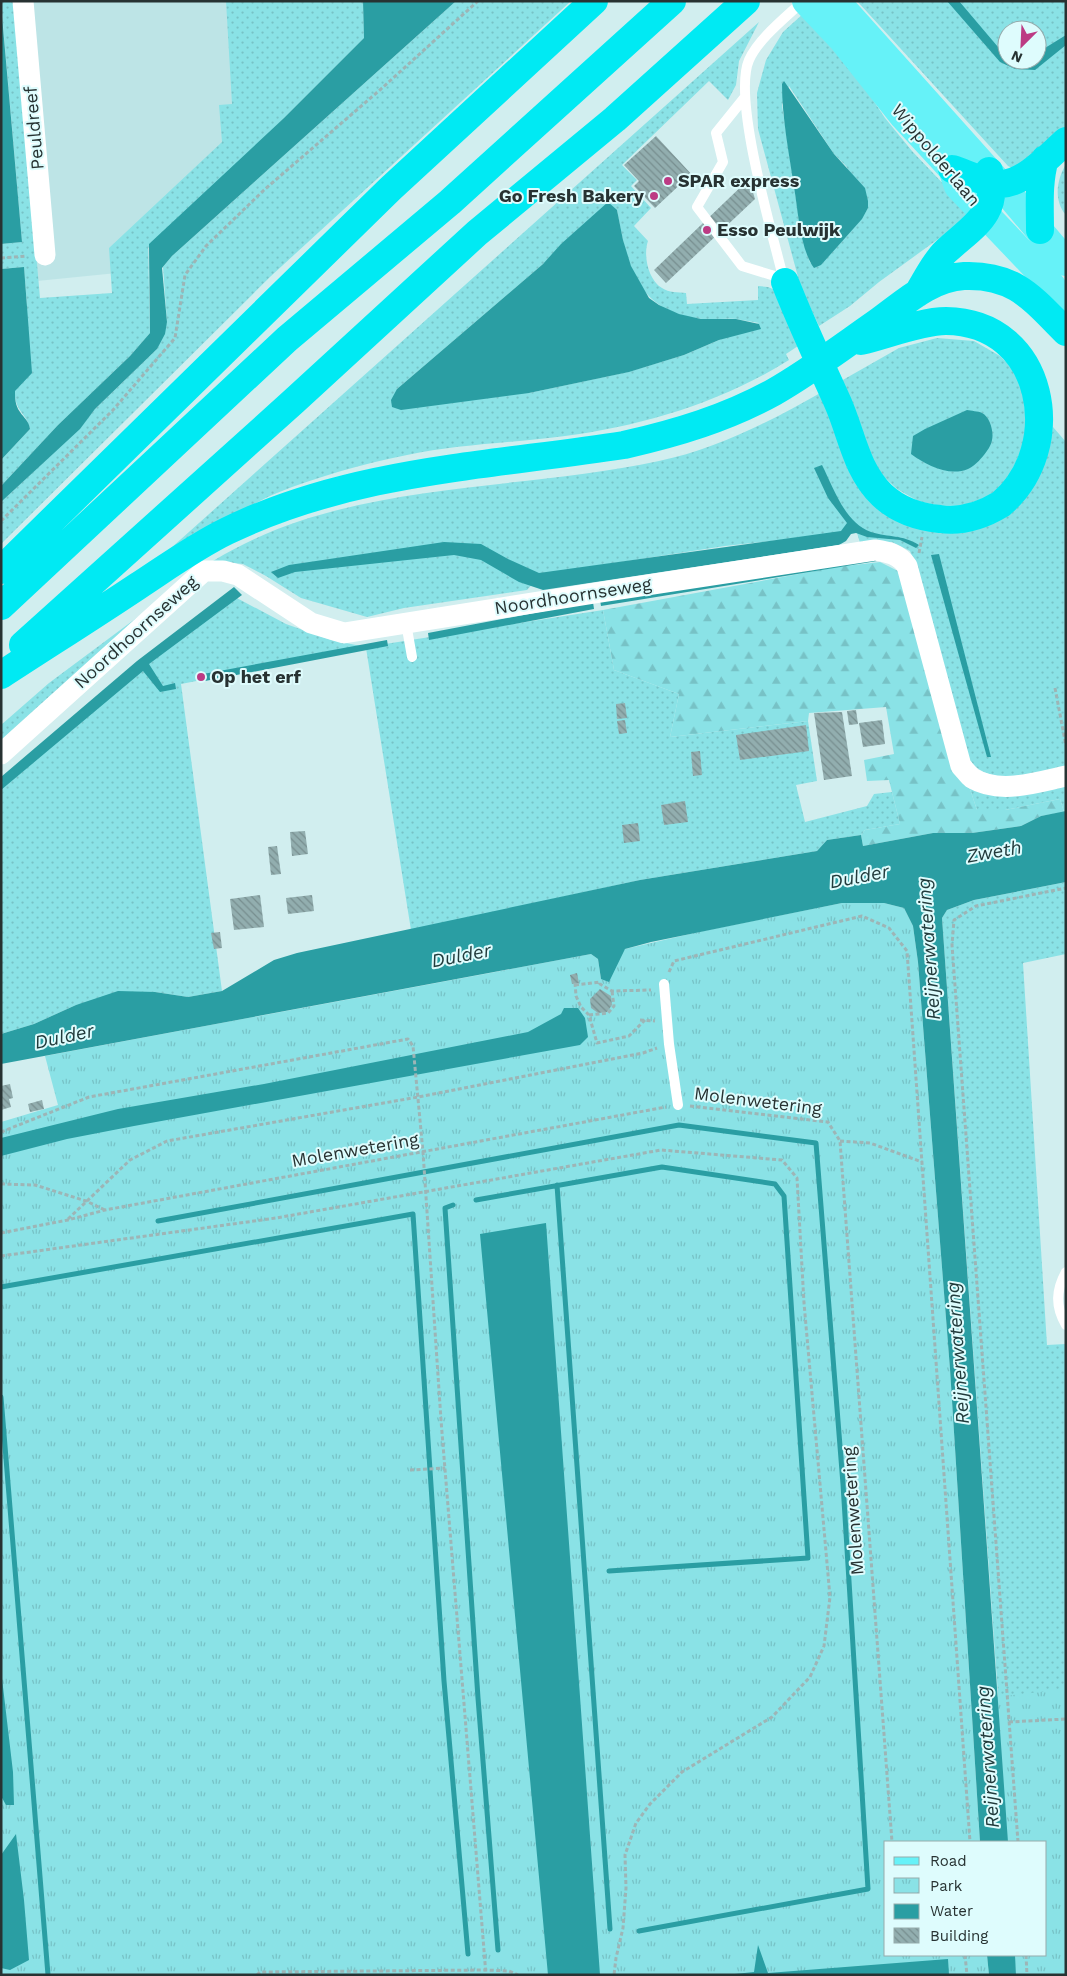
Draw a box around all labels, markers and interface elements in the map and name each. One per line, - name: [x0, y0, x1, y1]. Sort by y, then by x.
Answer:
- north arrow: [997, 20, 1047, 70]
- text: N: [1009, 47, 1025, 66]
- street label: Peuldreef: [19, 85, 48, 171]
- street label: Wippolderlaan: [888, 99, 985, 210]
- place label: SPAR express: [678, 170, 800, 191]
- marker: SPAR express: [662, 175, 674, 187]
- place label: Go Fresh Bakery: [499, 185, 645, 206]
- marker: Go Fresh Bakery: [648, 190, 660, 202]
- place label: Esso Peulwijk: [717, 219, 841, 240]
- marker: Esso Peulwijk: [701, 224, 713, 236]
- street label: Noordhoornseweg: [70, 570, 202, 693]
- street label: Noordhoornseweg: [493, 573, 653, 618]
- place label: Op het erf: [211, 666, 301, 687]
- marker: Op het erf: [195, 671, 207, 683]
- water label: Zweth: [964, 835, 1023, 868]
- water label: Dulder: [827, 859, 891, 894]
- water label: Reijnerwatering: [912, 877, 945, 1021]
- water label: Dulder: [429, 938, 493, 973]
- water label: Dulder: [32, 1019, 97, 1054]
- street label: Molenwetering: [693, 1082, 824, 1119]
- street label: Molenwetering: [290, 1128, 420, 1171]
- water label: Reijnerwatering: [941, 1281, 974, 1425]
- street label: Molenwetering: [838, 1446, 867, 1576]
- water label: Reijnerwatering: [971, 1685, 1004, 1829]
- legend: [884, 1841, 1047, 1956]
- text: Road: [930, 1852, 967, 1870]
- text: Park: [930, 1877, 963, 1895]
- text: Water: [930, 1902, 973, 1920]
- text: Building: [930, 1927, 988, 1945]

